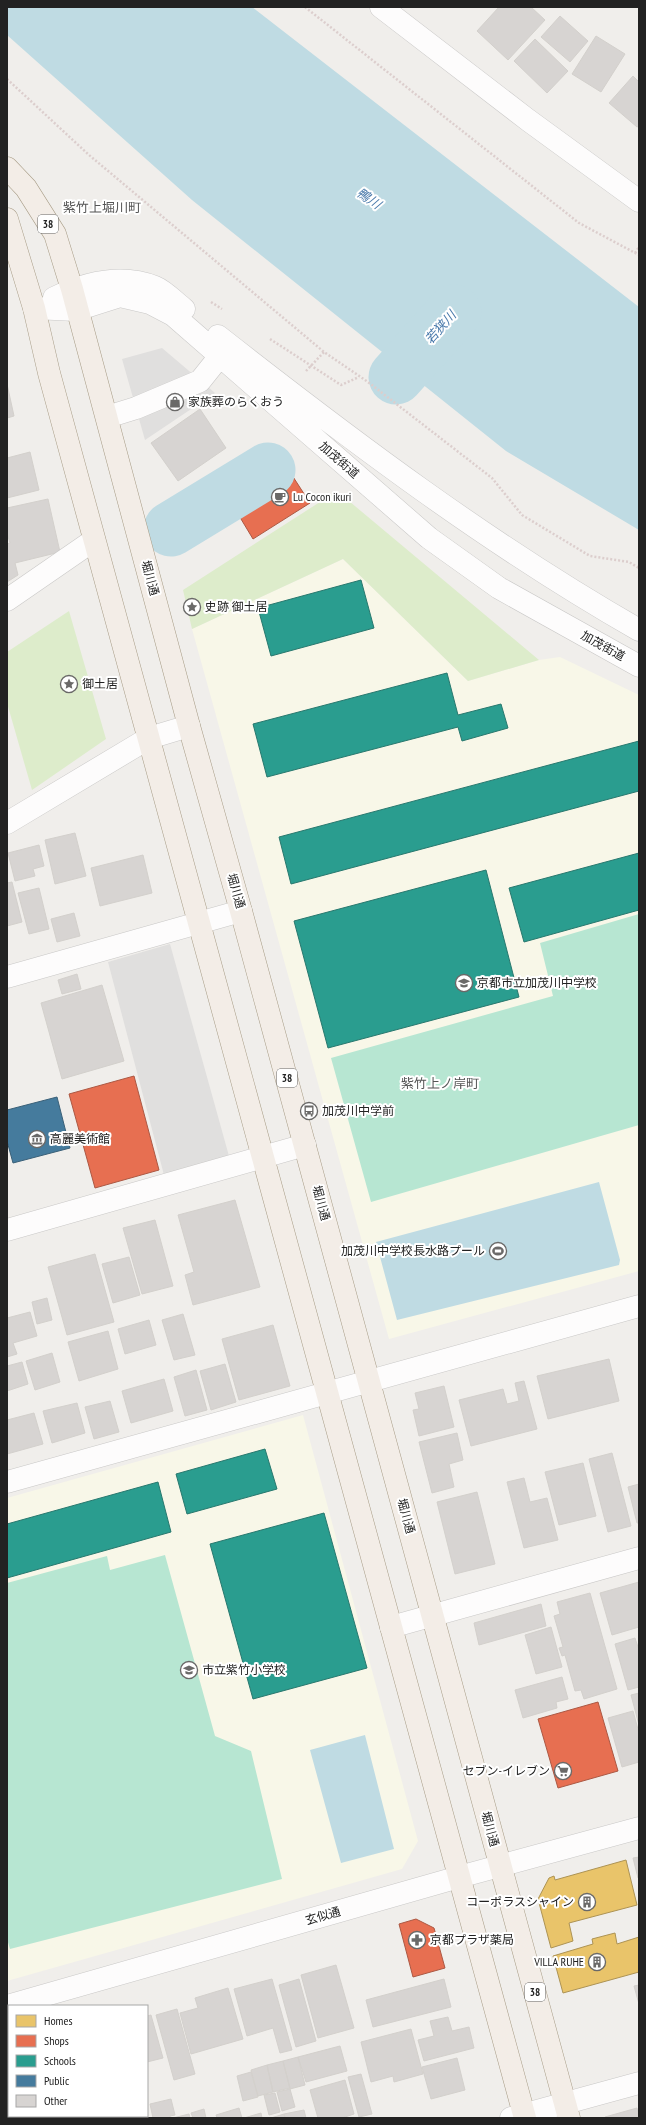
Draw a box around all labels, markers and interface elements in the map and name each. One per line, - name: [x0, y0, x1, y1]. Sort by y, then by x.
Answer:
- water label: 鴨川: [353, 184, 386, 214]
- district label: 紫竹上堀川町: [63, 199, 141, 216]
- road number: 38: [38, 215, 58, 233]
- water label: 若狭川: [421, 306, 461, 348]
- shop icon: 家族葬のらくおう: [165, 392, 185, 412]
- place label: 家族葬のらくおう: [188, 394, 284, 409]
- street label: 加茂街道: [316, 438, 362, 481]
- cafe icon: Lu Cocon ikuri: [270, 487, 290, 507]
- place label: Lu Cocon ikuri: [293, 489, 351, 504]
- street label: 堀川通: [139, 559, 162, 597]
- place icon: 史跡 御土居: [182, 597, 202, 617]
- place label: 史跡 御土居: [205, 599, 268, 614]
- street label: 加茂街道: [579, 627, 628, 664]
- place icon: 御土居: [59, 674, 79, 694]
- place label: 御土居: [82, 676, 118, 691]
- street label: 堀川通: [224, 871, 249, 910]
- school or university icon: 京都市立加茂川中学校: [454, 973, 474, 993]
- place label: 京都市立加茂川中学校: [477, 975, 597, 990]
- road number: 38: [277, 1069, 297, 1087]
- district label: 紫竹上ノ岸町: [401, 1075, 479, 1092]
- bus stop icon: 加茂川中学前: [299, 1101, 319, 1121]
- place label: 加茂川中学前: [322, 1103, 394, 1118]
- museum icon: 高麗美術館: [27, 1129, 47, 1149]
- place label: 高麗美術館: [50, 1131, 110, 1146]
- street label: 堀川通: [310, 1184, 333, 1222]
- sports icon: 加茂川中学校長水路プール: [488, 1241, 508, 1261]
- place label: 加茂川中学校長水路プール: [341, 1243, 485, 1258]
- street label: 堀川通: [395, 1497, 418, 1535]
- school or university icon: 市立紫竹小学校: [179, 1660, 199, 1680]
- place label: 市立紫竹小学校: [202, 1662, 286, 1677]
- supermarket icon: セブン-イレブン: [553, 1761, 573, 1781]
- place label: セブン-イレブン: [463, 1763, 550, 1778]
- street label: 堀川通: [479, 1810, 502, 1848]
- building icon: コーポラスシャイン: [577, 1892, 597, 1912]
- place label: コーポラスシャイン: [466, 1894, 574, 1909]
- street label: 玄似通: [303, 1903, 342, 1928]
- pharmacy icon: 京都プラザ薬局: [407, 1930, 427, 1950]
- place label: 京都プラザ薬局: [430, 1932, 514, 1947]
- building icon: VILLA RUHE: [587, 1952, 607, 1972]
- place label: VILLA RUHE: [533, 1954, 584, 1969]
- road number: 38: [525, 1983, 545, 2001]
- legend: [8, 2005, 148, 2117]
- text: Homes: [44, 2013, 72, 2028]
- text: Shops: [44, 2033, 69, 2048]
- text: Schools: [44, 2053, 76, 2068]
- text: Public: [44, 2073, 70, 2088]
- text: Other: [44, 2093, 68, 2108]

